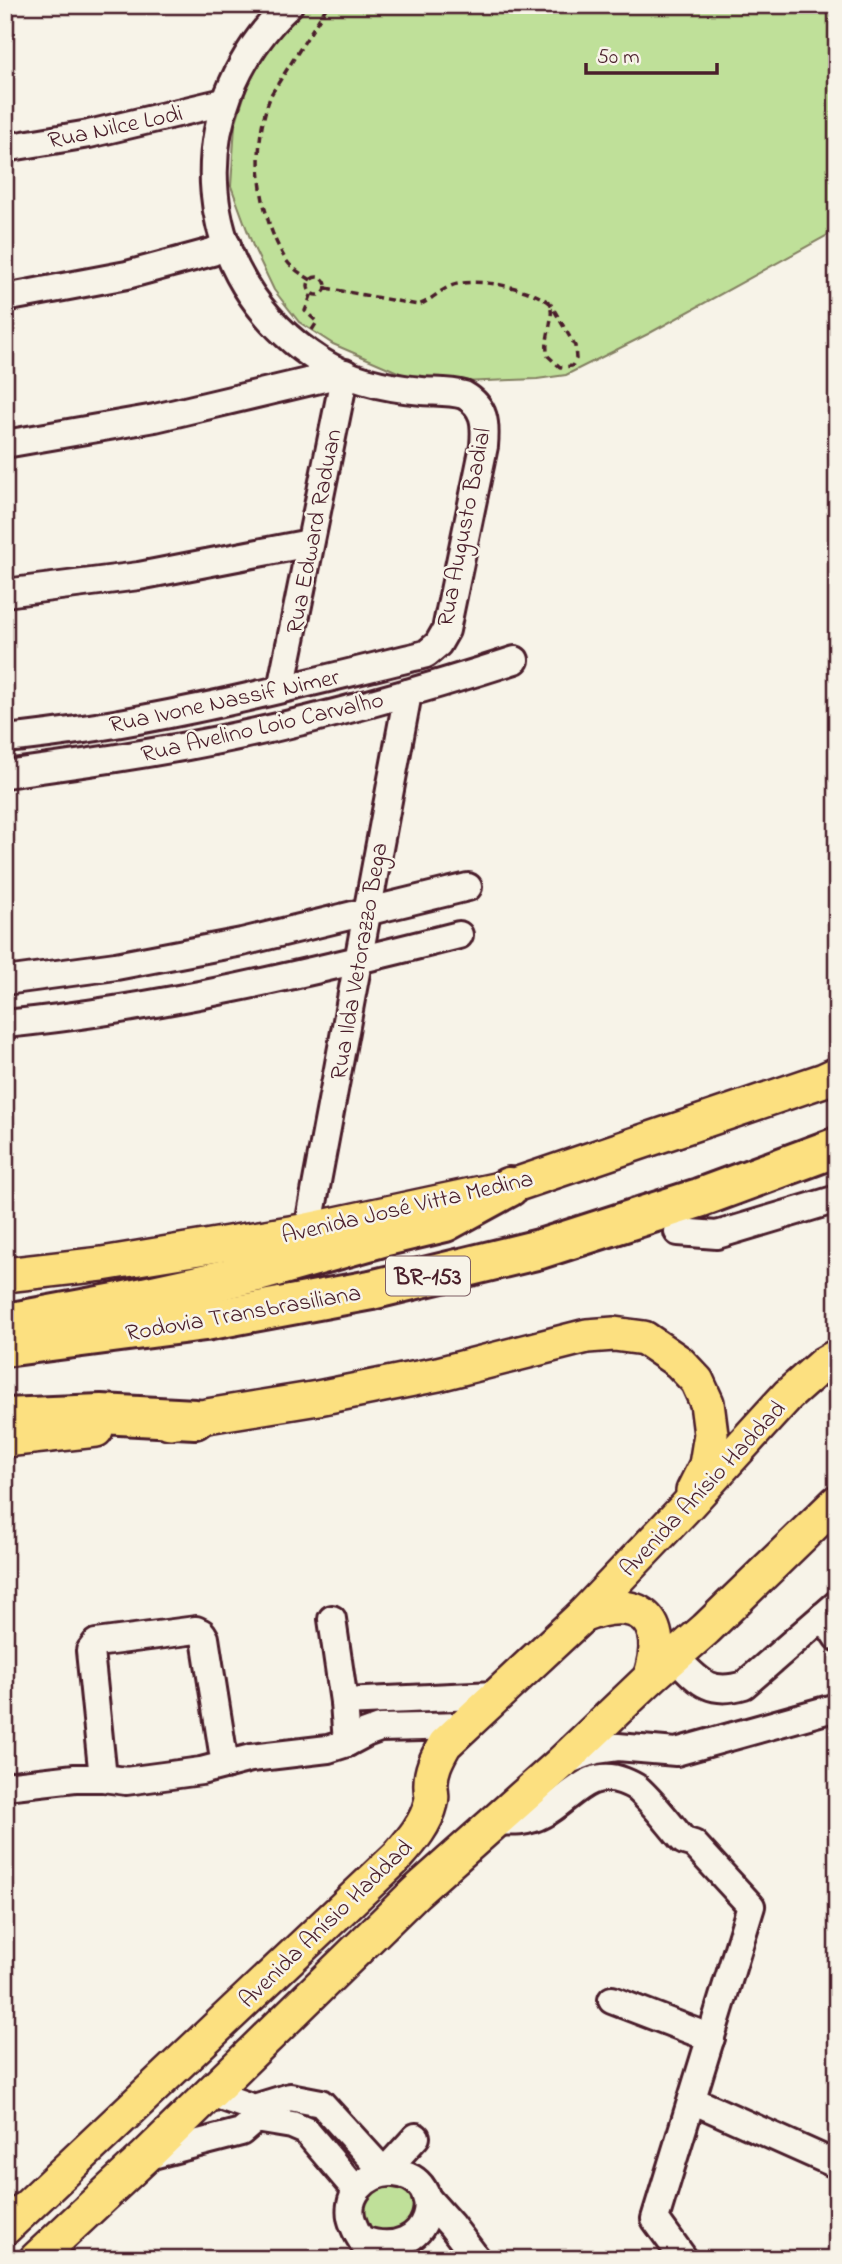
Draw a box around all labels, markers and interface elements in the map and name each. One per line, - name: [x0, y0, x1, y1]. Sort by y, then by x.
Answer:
- scale bar: [586, 32, 718, 76]
- text: 50 m: [597, 43, 640, 73]
- street label: Rua Nilce Lodi: [45, 97, 186, 160]
- street label: Rua Augusto Badial: [429, 425, 502, 630]
- street label: Rua Edward Raduan: [278, 426, 352, 637]
- street label: Rua Ivone Nassif Nimer: [106, 661, 343, 744]
- street label: Rua Avelino Loio Carvalho: [138, 683, 387, 773]
- street label: Rua Ilda Vetorazzo Bega: [322, 840, 399, 1083]
- street label: Avenida José Vitta Medina: [278, 1162, 537, 1254]
- road number: BR-153: [386, 1256, 470, 1296]
- street label: Rodovia Transbrasiliana: [123, 1277, 364, 1352]
- street label: Avenida Anísio Haddad: [612, 1393, 796, 1586]
- street label: Avenida Anísio Haddad: [232, 1832, 422, 2017]

